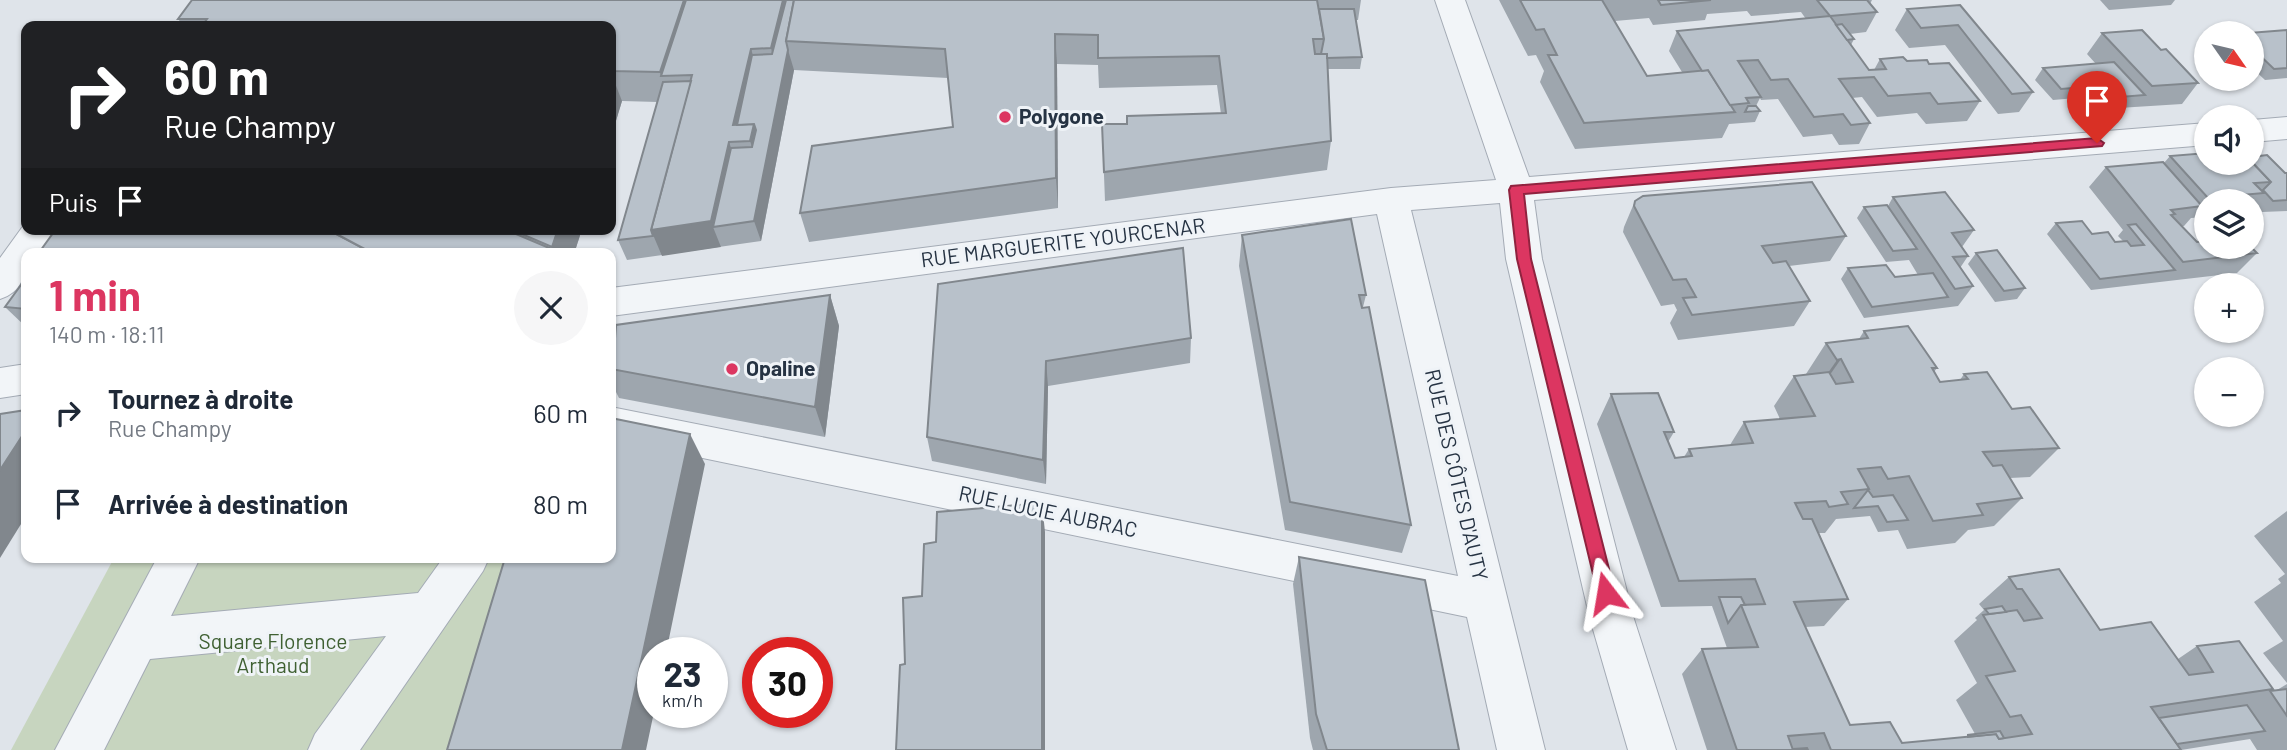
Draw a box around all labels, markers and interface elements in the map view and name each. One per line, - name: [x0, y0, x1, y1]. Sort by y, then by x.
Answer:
- north arrow: [2194, 21, 2264, 91]
- map controls: [2194, 21, 2264, 427]
- text: 60 m: [164, 46, 269, 105]
- icon: right: [49, 49, 140, 140]
- pin: [2067, 71, 2127, 143]
- icon: arrive: [2078, 82, 2116, 120]
- place label: Polygone: [1019, 103, 1104, 128]
- button: sound: [2194, 105, 2264, 175]
- text: Rue Champy: [164, 106, 336, 144]
- marker: Polygone: [997, 109, 1013, 125]
- icon: arrive: [111, 182, 149, 220]
- text: Puis: [49, 186, 97, 217]
- button: layers: [2194, 189, 2264, 259]
- street label: RUE MARGUERITE YOURCENAR: [919, 212, 1206, 271]
- text: 1 min: [49, 269, 141, 319]
- button: close: [514, 271, 588, 345]
- button: +: [2194, 273, 2264, 343]
- text: 140 m · 18:11: [49, 320, 164, 348]
- place label: Opaline: [746, 355, 815, 380]
- button: −: [2194, 357, 2264, 427]
- marker: Opaline: [724, 361, 740, 377]
- street label: RUE DES CÔTES D'AUTY: [1421, 366, 1494, 583]
- text: Tournez à droite: [108, 383, 293, 414]
- icon: right: [49, 394, 87, 432]
- text: 60 m: [533, 397, 588, 428]
- text: Rue Champy: [108, 414, 232, 442]
- street label: RUE LUCIE AUBRAC: [957, 479, 1140, 542]
- icon: arrive: [49, 485, 87, 523]
- text: Arrivée à destination: [108, 488, 348, 519]
- text: 80 m: [533, 488, 588, 519]
- position arrow: [1569, 556, 1643, 630]
- park label: Square Florence Arthaud: [199, 628, 347, 677]
- speed limit sign: 30: [742, 637, 833, 728]
- text: 23: [663, 652, 702, 694]
- text: km/h: [662, 689, 703, 711]

